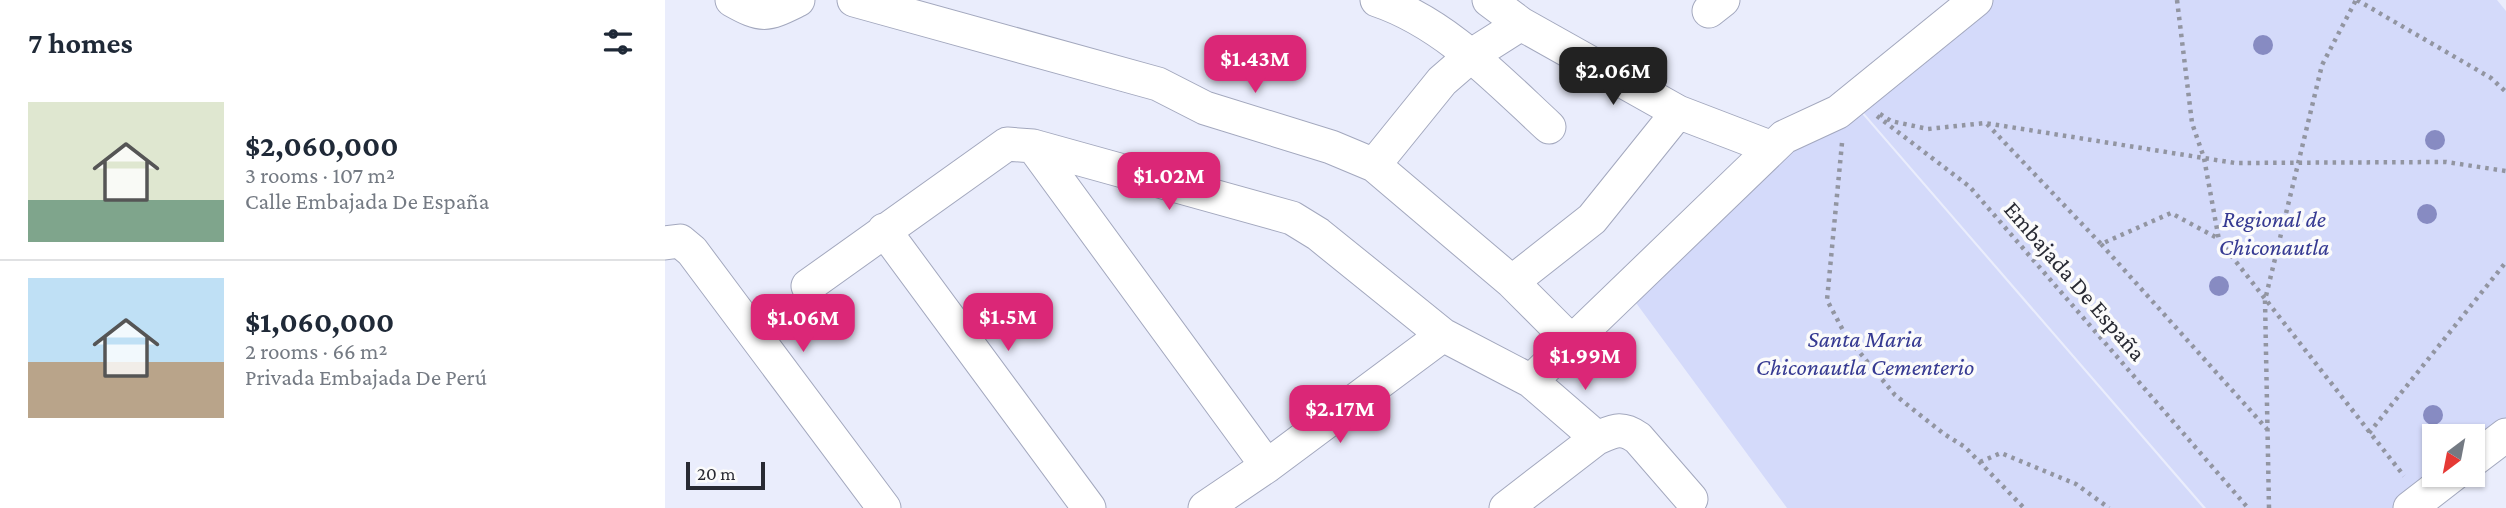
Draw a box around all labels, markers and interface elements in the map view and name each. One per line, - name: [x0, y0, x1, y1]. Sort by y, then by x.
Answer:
- icon: filters: [599, 23, 637, 61]
- text: 7 homes: [28, 26, 133, 59]
- pin: $1.43M: [1198, 36, 1312, 95]
- text: $1.43M: [1220, 45, 1290, 71]
- pin: $2.06M: [1556, 48, 1670, 107]
- text: $2.06M: [1575, 57, 1651, 83]
- text: $2,060,000: [245, 129, 398, 162]
- icon: home: [84, 130, 168, 214]
- pin: $1.02M: [1112, 152, 1226, 212]
- text: 3 rooms · 107 m²: [245, 162, 395, 188]
- text: $1.02M: [1133, 162, 1205, 188]
- text: Calle Embajada De España: [245, 188, 489, 214]
- street label: Embajada De España: [1999, 196, 2152, 366]
- park label: Regional de Chiconautla: [2219, 205, 2329, 260]
- pin: $1.06M: [746, 294, 860, 354]
- pin: $1.5M: [959, 294, 1057, 353]
- text: $1.5M: [979, 303, 1037, 329]
- text: $1.06M: [767, 304, 839, 330]
- text: $1,060,000: [245, 305, 394, 338]
- icon: home: [84, 306, 168, 390]
- park label: Santa Maria Chiconautla Cementerio: [1756, 325, 1974, 380]
- pin: $1.99M: [1528, 332, 1642, 392]
- text: 2 rooms · 66 m²: [245, 338, 388, 364]
- text: $1.99M: [1549, 342, 1621, 368]
- text: Privada Embajada De Perú: [245, 364, 487, 390]
- pin: $2.17M: [1283, 386, 1397, 445]
- text: $2.17M: [1305, 395, 1375, 421]
- north arrow: [2422, 424, 2485, 486]
- map controls: [2422, 424, 2485, 487]
- scale bar: [686, 459, 765, 491]
- text: 20 m: [697, 463, 736, 484]

